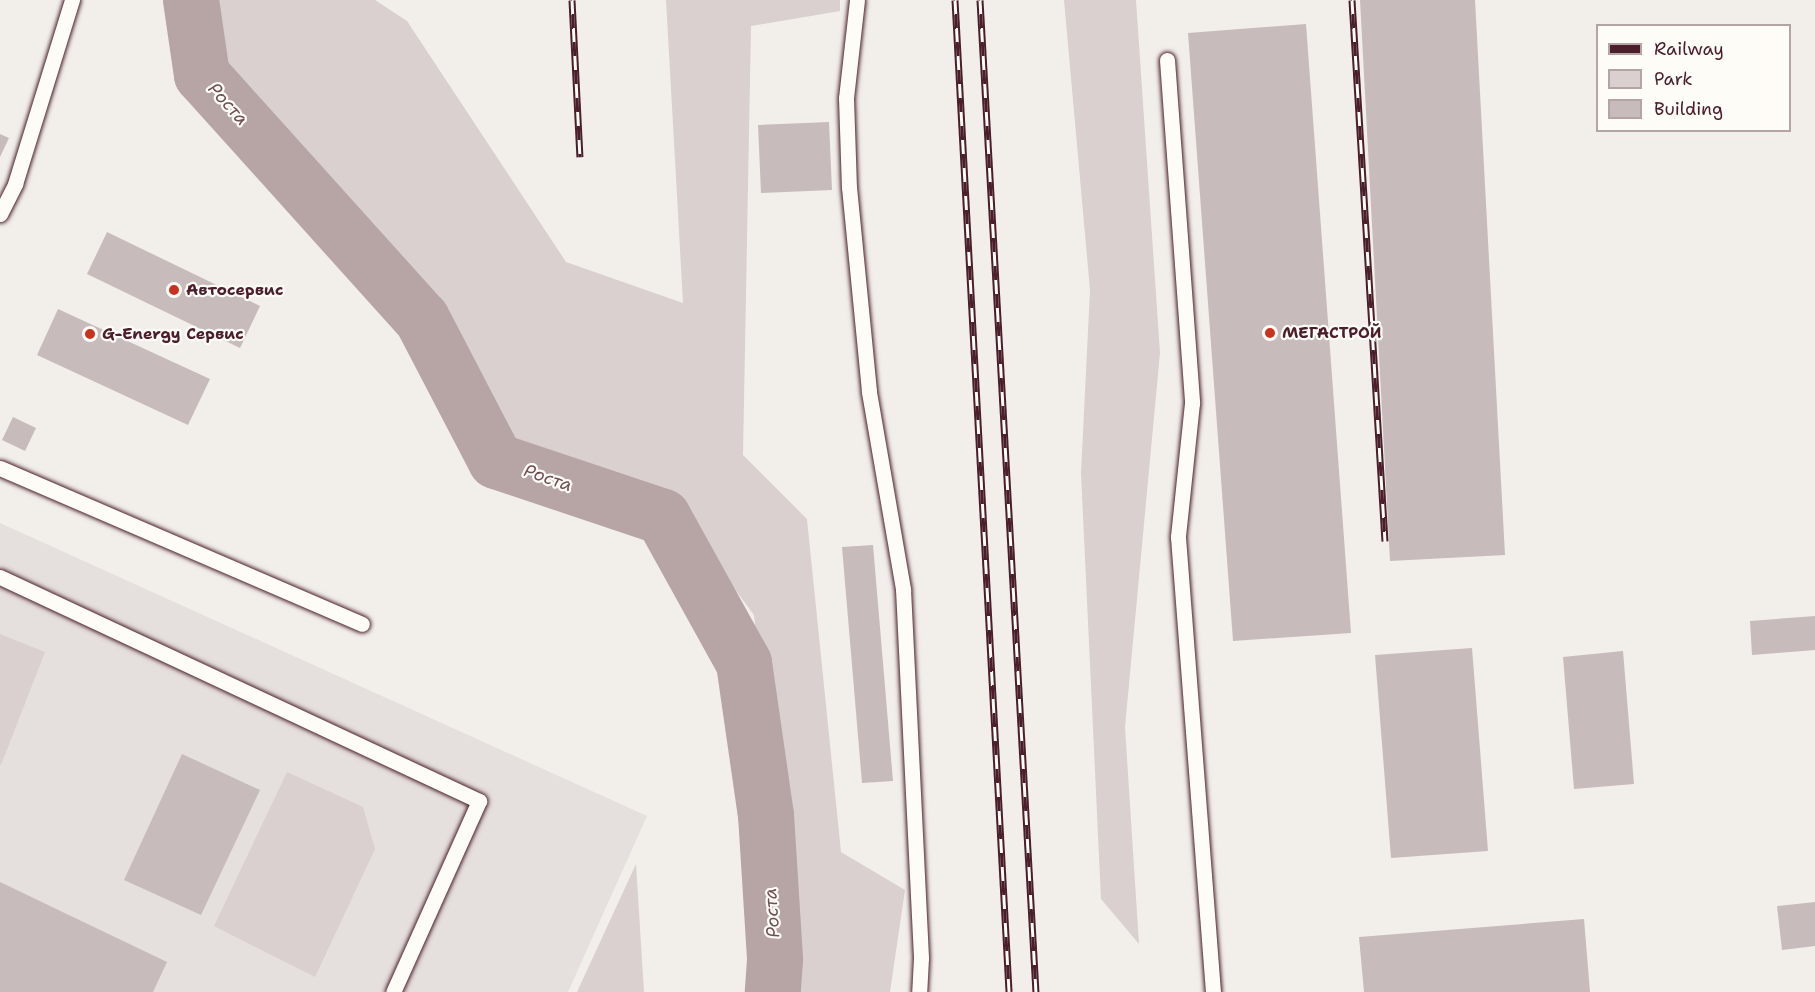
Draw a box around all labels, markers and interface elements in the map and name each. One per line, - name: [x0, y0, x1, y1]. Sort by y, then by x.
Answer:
- legend: [1596, 24, 1791, 132]
- text: Railway: [1654, 37, 1724, 61]
- text: Park: [1654, 67, 1693, 91]
- water label: Роста: [203, 78, 253, 130]
- text: Building: [1654, 97, 1723, 121]
- place label: Автосервис: [186, 280, 283, 300]
- marker: Автосервис: [167, 283, 181, 297]
- place label: МЕГАСТРОЙ: [1282, 323, 1381, 343]
- place label: G-Energy Сервис: [102, 324, 244, 344]
- marker: МЕГАСТРОЙ: [1263, 326, 1277, 340]
- marker: G-Energy Сервис: [83, 327, 97, 341]
- water label: Роста: [521, 460, 575, 496]
- water label: Роста: [759, 887, 785, 939]

